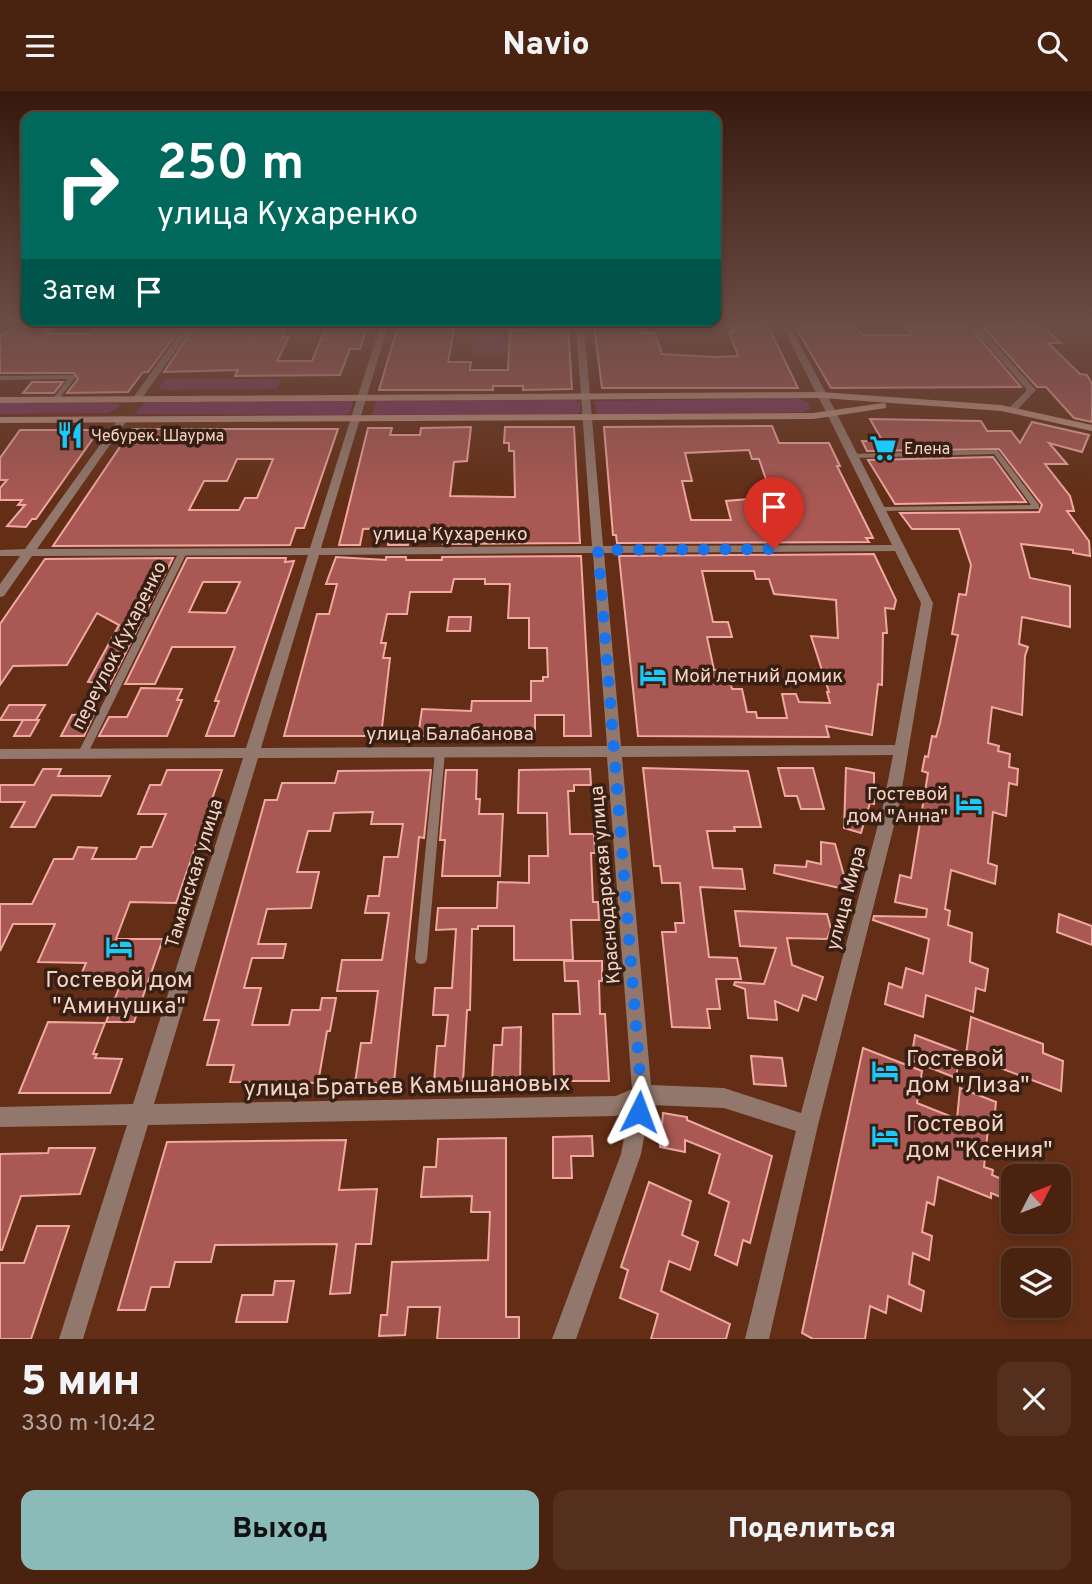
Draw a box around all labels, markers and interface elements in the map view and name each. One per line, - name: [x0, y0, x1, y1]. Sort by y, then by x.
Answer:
- text: Navio: [502, 26, 590, 66]
- icon: menu: [21, 27, 59, 65]
- icon: search: [1033, 27, 1071, 65]
- text: 250 m: [157, 135, 304, 197]
- icon: right: [42, 140, 133, 231]
- text: улица Кухаренко: [157, 196, 418, 236]
- icon: arrive: [130, 273, 168, 311]
- text: Затем: [42, 276, 116, 309]
- restaurant icon: Чебурек. Шаурма: [55, 420, 85, 450]
- place label: Чебурек. Шаурма: [91, 427, 224, 447]
- supermarket icon: Елена: [868, 433, 898, 463]
- place label: Елена: [904, 440, 950, 460]
- pin: [744, 477, 804, 549]
- icon: arrive: [755, 488, 793, 526]
- street label: улица Кухаренко: [372, 523, 528, 547]
- street label: переулок Кухаренко: [67, 558, 173, 734]
- hotel icon: Мой летний домик: [638, 660, 668, 690]
- place label: Мой летний домик: [674, 665, 843, 689]
- street label: улица Балабанова: [366, 723, 534, 747]
- place label: Гостевой дом "Анна": [846, 783, 948, 829]
- street label: Краснодарская улица: [585, 785, 627, 985]
- hotel icon: Гостевой дом "Анна": [954, 789, 984, 819]
- street label: Таманская улица: [161, 796, 229, 951]
- street label: улица Мира: [822, 844, 872, 953]
- hotel icon: Гостевой дом "Аминушка": [104, 932, 134, 962]
- place label: Гостевой дом "Аминушка": [45, 967, 193, 1022]
- place label: Гостевой дом "Лиза": [906, 1046, 1030, 1101]
- hotel icon: Гостевой дом "Лиза": [870, 1056, 900, 1086]
- street label: улица Братьев Камышановых: [243, 1070, 571, 1105]
- position arrow: [602, 1075, 676, 1149]
- place label: Гостевой дом "Ксения": [906, 1111, 1052, 1166]
- hotel icon: Гостевой дом "Ксения": [870, 1121, 900, 1151]
- north arrow: [1001, 1164, 1071, 1234]
- map controls: [1001, 1164, 1071, 1318]
- button: layers: [1001, 1248, 1071, 1318]
- text: 5 мин: [21, 1357, 140, 1410]
- button: close: [997, 1362, 1071, 1436]
- text: 330 m · 10:42: [21, 1410, 156, 1439]
- button: Выход: [21, 1490, 539, 1570]
- button: Поделиться: [553, 1490, 1071, 1570]

